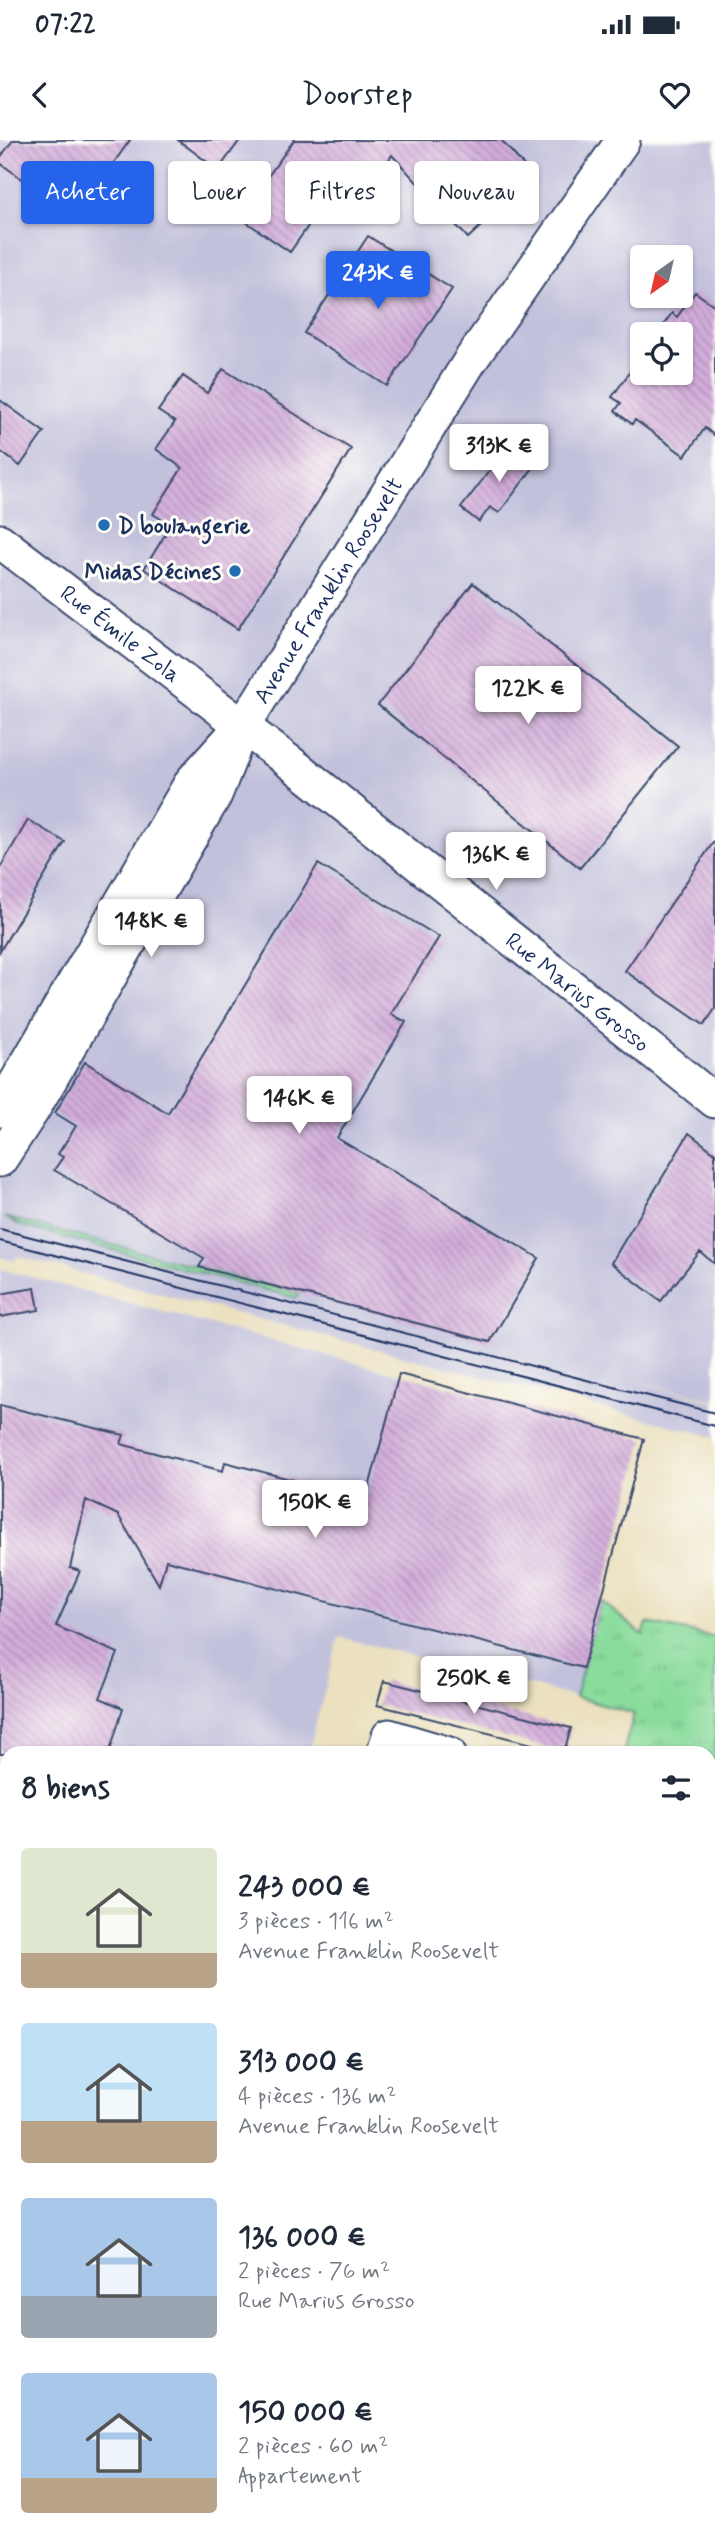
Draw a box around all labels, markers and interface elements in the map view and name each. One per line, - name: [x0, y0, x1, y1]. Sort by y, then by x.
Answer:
- text: 07:22: [35, 8, 96, 42]
- text: Doorstep: [302, 74, 413, 116]
- icon: back: [21, 76, 59, 114]
- icon: heart: [656, 76, 694, 114]
- chip: Acheter: [21, 161, 154, 224]
- chip: Louer: [168, 161, 271, 224]
- chip: Filtres: [285, 161, 400, 224]
- chip: Nouveau: [414, 161, 539, 224]
- north arrow: [630, 245, 693, 308]
- map controls: [630, 245, 693, 385]
- pin: 243K €: [321, 251, 435, 311]
- text: 243K €: [342, 259, 414, 289]
- button: locate: [630, 322, 693, 385]
- pin: 313K €: [442, 424, 556, 484]
- text: 313K €: [465, 432, 533, 462]
- street label: Avenue Franklin Roosevelt: [248, 472, 411, 710]
- place label: D boulangerie: [118, 512, 250, 545]
- marker: D boulangerie: [96, 517, 112, 533]
- place label: Midas Décines: [85, 558, 221, 588]
- marker: Midas Décines: [227, 563, 243, 579]
- street label: Rue Émile Zola: [53, 579, 186, 690]
- pin: 122K €: [471, 666, 585, 726]
- text: 122K €: [491, 674, 565, 704]
- pin: 136K €: [439, 832, 553, 892]
- text: 136K €: [462, 840, 530, 870]
- pin: 148K €: [94, 900, 208, 959]
- text: 148K €: [114, 907, 188, 937]
- street label: Rue Marius Grosso: [498, 927, 655, 1060]
- pin: 146K €: [242, 1076, 356, 1136]
- text: 146K €: [263, 1084, 335, 1114]
- pin: 150K €: [258, 1480, 372, 1540]
- text: 150K €: [278, 1488, 352, 1518]
- pin: 250K €: [417, 1656, 531, 1716]
- text: 250K €: [437, 1664, 511, 1694]
- text: 8 biens: [21, 1769, 110, 1808]
- icon: filters: [657, 1769, 695, 1807]
- text: 243 000 €: [238, 1868, 371, 1907]
- icon: home: [77, 1876, 161, 1960]
- text: 3 pièces · 116 m²: [238, 1907, 394, 1937]
- text: Avenue Franklin Roosevelt: [238, 1937, 499, 1967]
- text: 313 000 €: [238, 2043, 365, 2082]
- icon: home: [77, 2051, 161, 2135]
- text: 4 pièces · 136 m²: [238, 2082, 397, 2112]
- text: Avenue Franklin Roosevelt: [238, 2112, 499, 2142]
- text: 136 000 €: [238, 2218, 366, 2257]
- icon: home: [77, 2226, 161, 2310]
- text: 2 pièces · 76 m²: [238, 2257, 390, 2287]
- text: Rue Marius Grosso: [238, 2287, 415, 2317]
- text: 150 000 €: [238, 2393, 373, 2432]
- icon: home: [77, 2401, 161, 2485]
- text: 2 pièces · 60 m²: [238, 2432, 388, 2462]
- text: Appartement: [238, 2462, 362, 2492]

